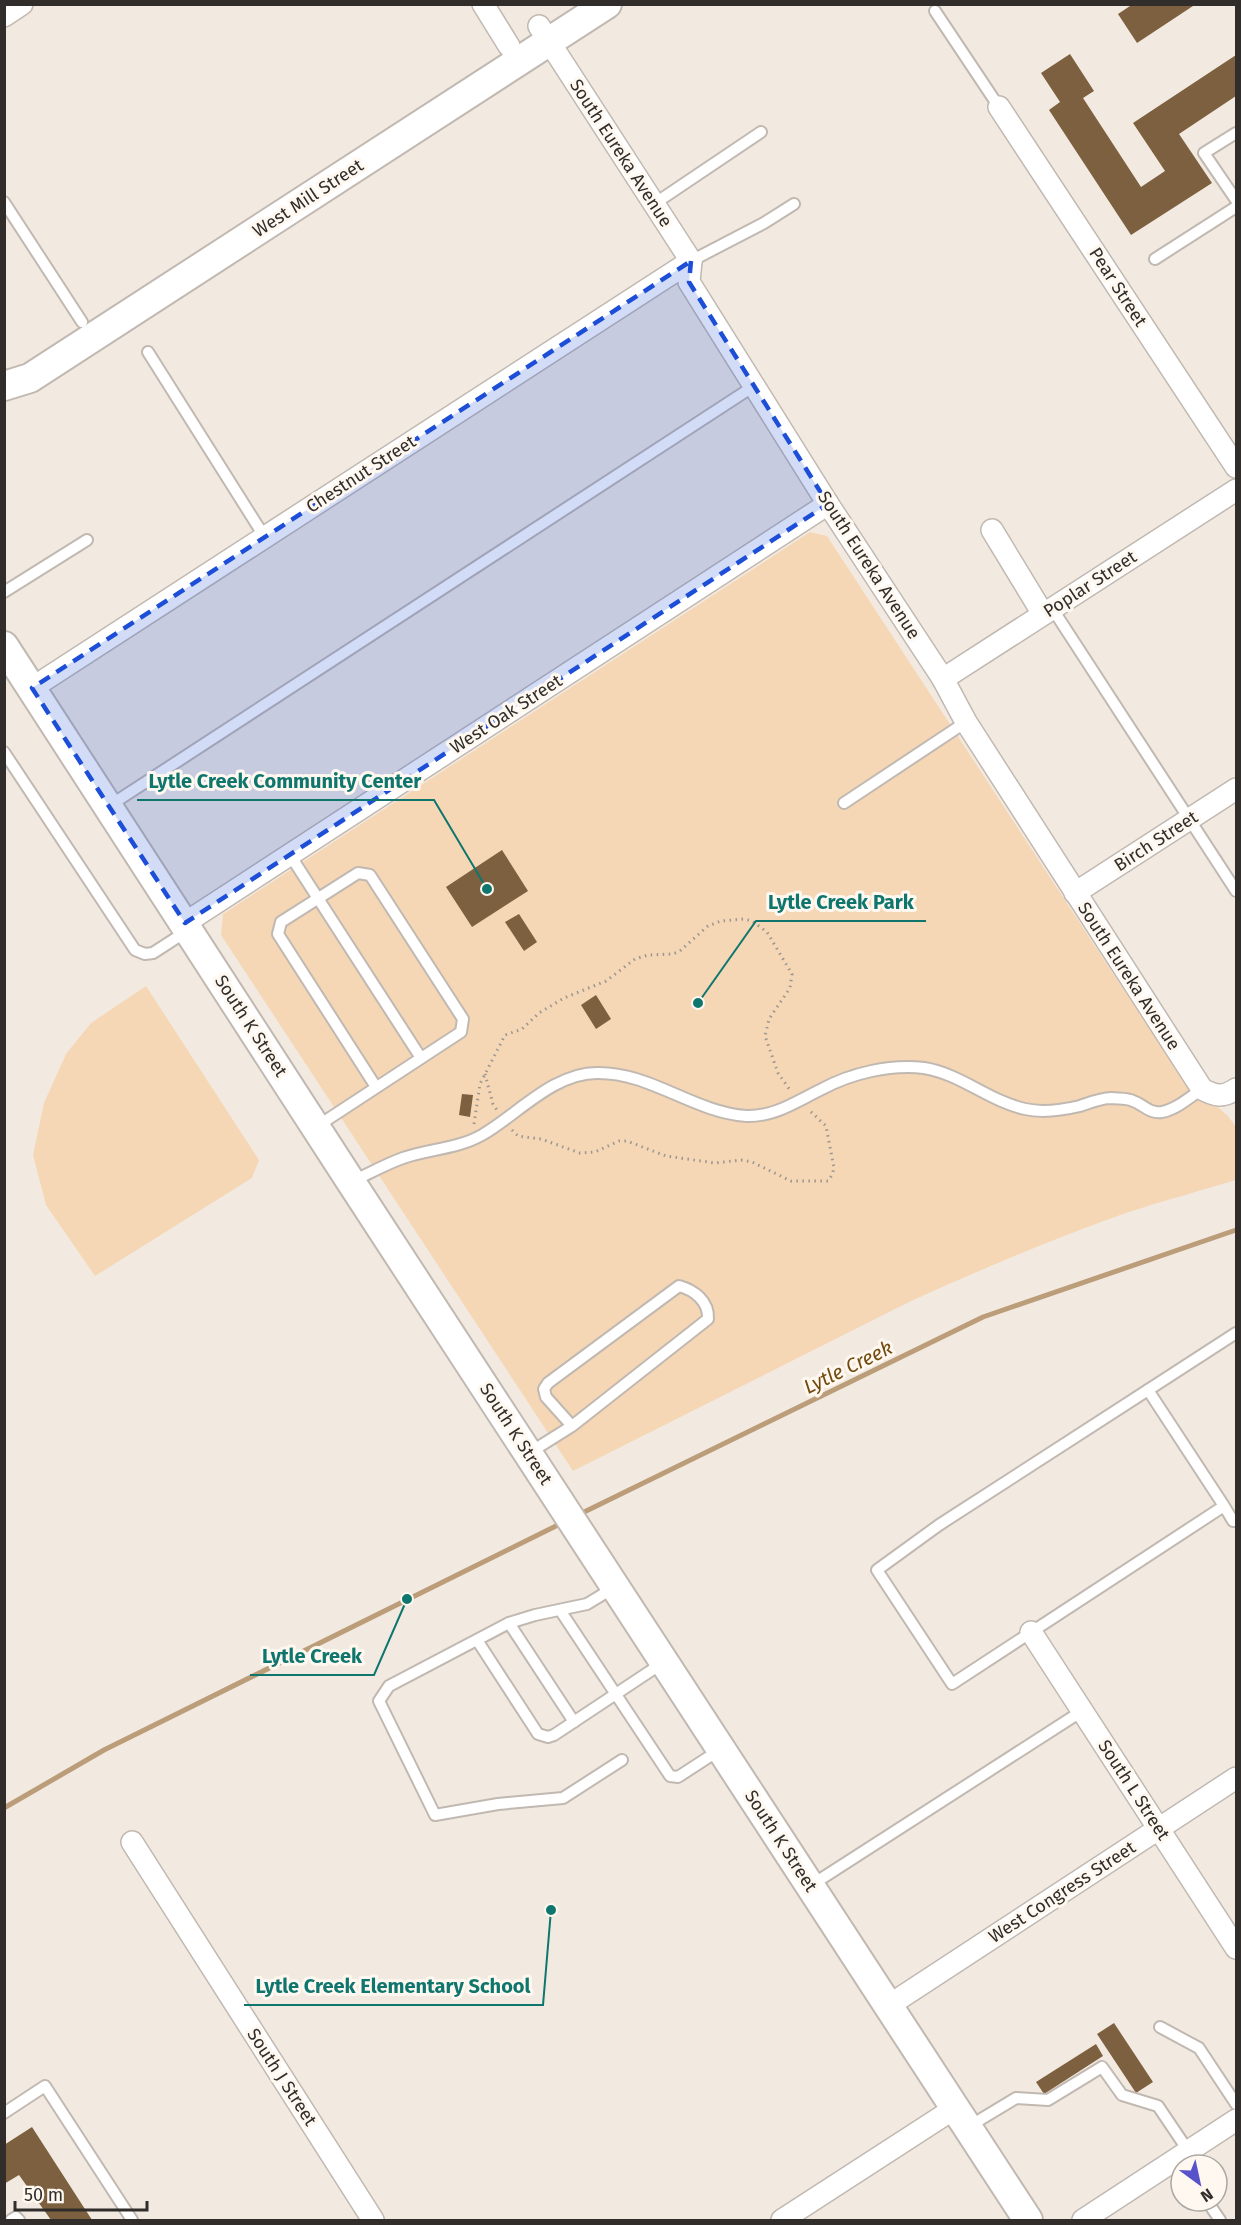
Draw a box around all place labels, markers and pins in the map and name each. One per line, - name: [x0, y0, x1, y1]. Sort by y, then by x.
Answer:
- callout: Lytle Creek Community Center: [137, 762, 434, 800]
- callout: Lytle Creek Park: [756, 883, 926, 921]
- callout: Lytle Creek: [250, 1637, 374, 1675]
- callout: Lytle Creek Elementary School: [244, 1967, 543, 2005]

